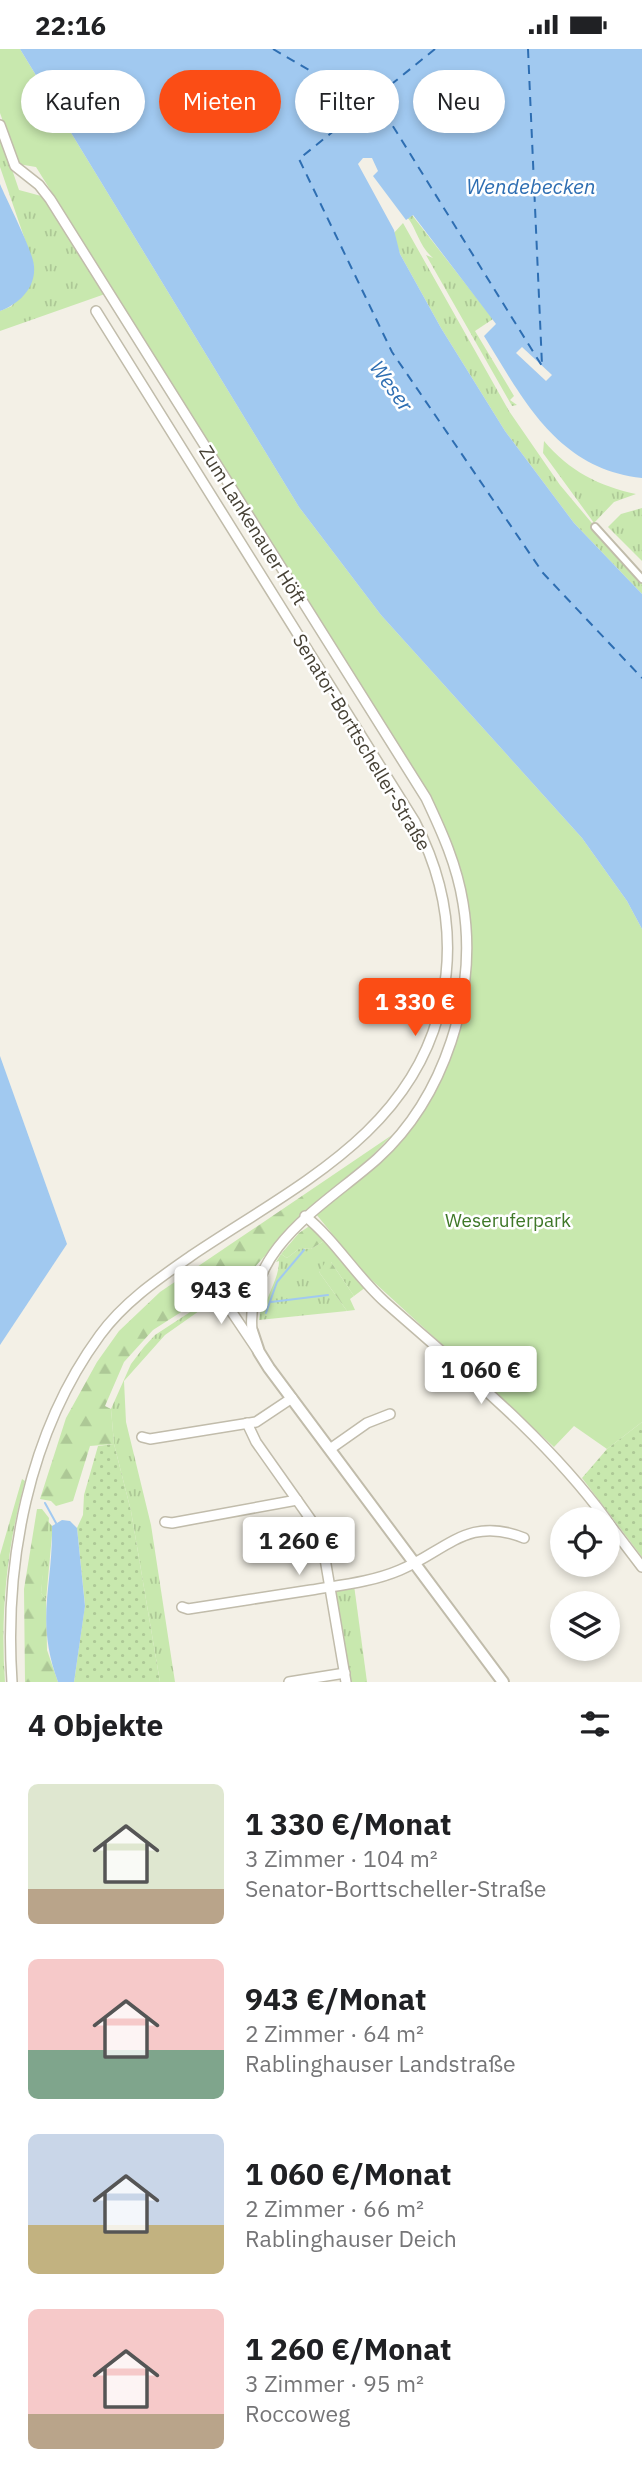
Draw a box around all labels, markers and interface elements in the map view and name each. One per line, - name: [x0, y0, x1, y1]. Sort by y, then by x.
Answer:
- text: 22:16: [35, 8, 106, 42]
- chip: Kaufen: [21, 70, 145, 133]
- chip: Mieten: [159, 70, 281, 133]
- chip: Filter: [295, 70, 399, 133]
- chip: Neu: [413, 70, 505, 133]
- water label: Wendebecken: [466, 172, 596, 200]
- water label: Weser: [364, 354, 421, 418]
- street label: Zum Lankenauer Höft: [194, 441, 312, 609]
- street label: Senator-Borttscheller-Straße: [288, 629, 436, 855]
- pin: 1 330 €: [350, 979, 480, 1038]
- text: 1 330 €: [375, 986, 455, 1016]
- park label: Weseruferpark: [445, 1208, 571, 1232]
- pin: 943 €: [172, 1267, 270, 1326]
- text: 943 €: [190, 1274, 252, 1304]
- pin: 1 060 €: [416, 1347, 546, 1406]
- text: 1 060 €: [441, 1354, 521, 1384]
- map controls: [550, 1507, 620, 1661]
- button: locate: [550, 1507, 620, 1577]
- pin: 1 260 €: [234, 1517, 364, 1577]
- text: 1 260 €: [259, 1525, 339, 1555]
- button: layers: [550, 1591, 620, 1661]
- text: 4 Objekte: [28, 1705, 163, 1744]
- icon: filters: [576, 1705, 614, 1743]
- text: 1 330 €/Monat: [245, 1804, 452, 1843]
- icon: home: [84, 1812, 168, 1896]
- text: 3 Zimmer · 104 m²: [245, 1843, 438, 1873]
- text: Senator-Borttscheller-Straße: [245, 1873, 546, 1903]
- text: 943 €/Monat: [245, 1979, 426, 2018]
- icon: home: [84, 1987, 168, 2071]
- text: 2 Zimmer · 64 m²: [245, 2018, 424, 2048]
- text: Rablinghauser Landstraße: [245, 2048, 516, 2078]
- text: 1 060 €/Monat: [245, 2154, 452, 2193]
- icon: home: [84, 2162, 168, 2246]
- text: 2 Zimmer · 66 m²: [245, 2193, 424, 2223]
- text: Rablinghauser Deich: [245, 2223, 457, 2253]
- text: 1 260 €/Monat: [245, 2329, 452, 2368]
- icon: home: [84, 2337, 168, 2421]
- text: 3 Zimmer · 95 m²: [245, 2368, 424, 2398]
- text: Roccoweg: [245, 2398, 350, 2428]

